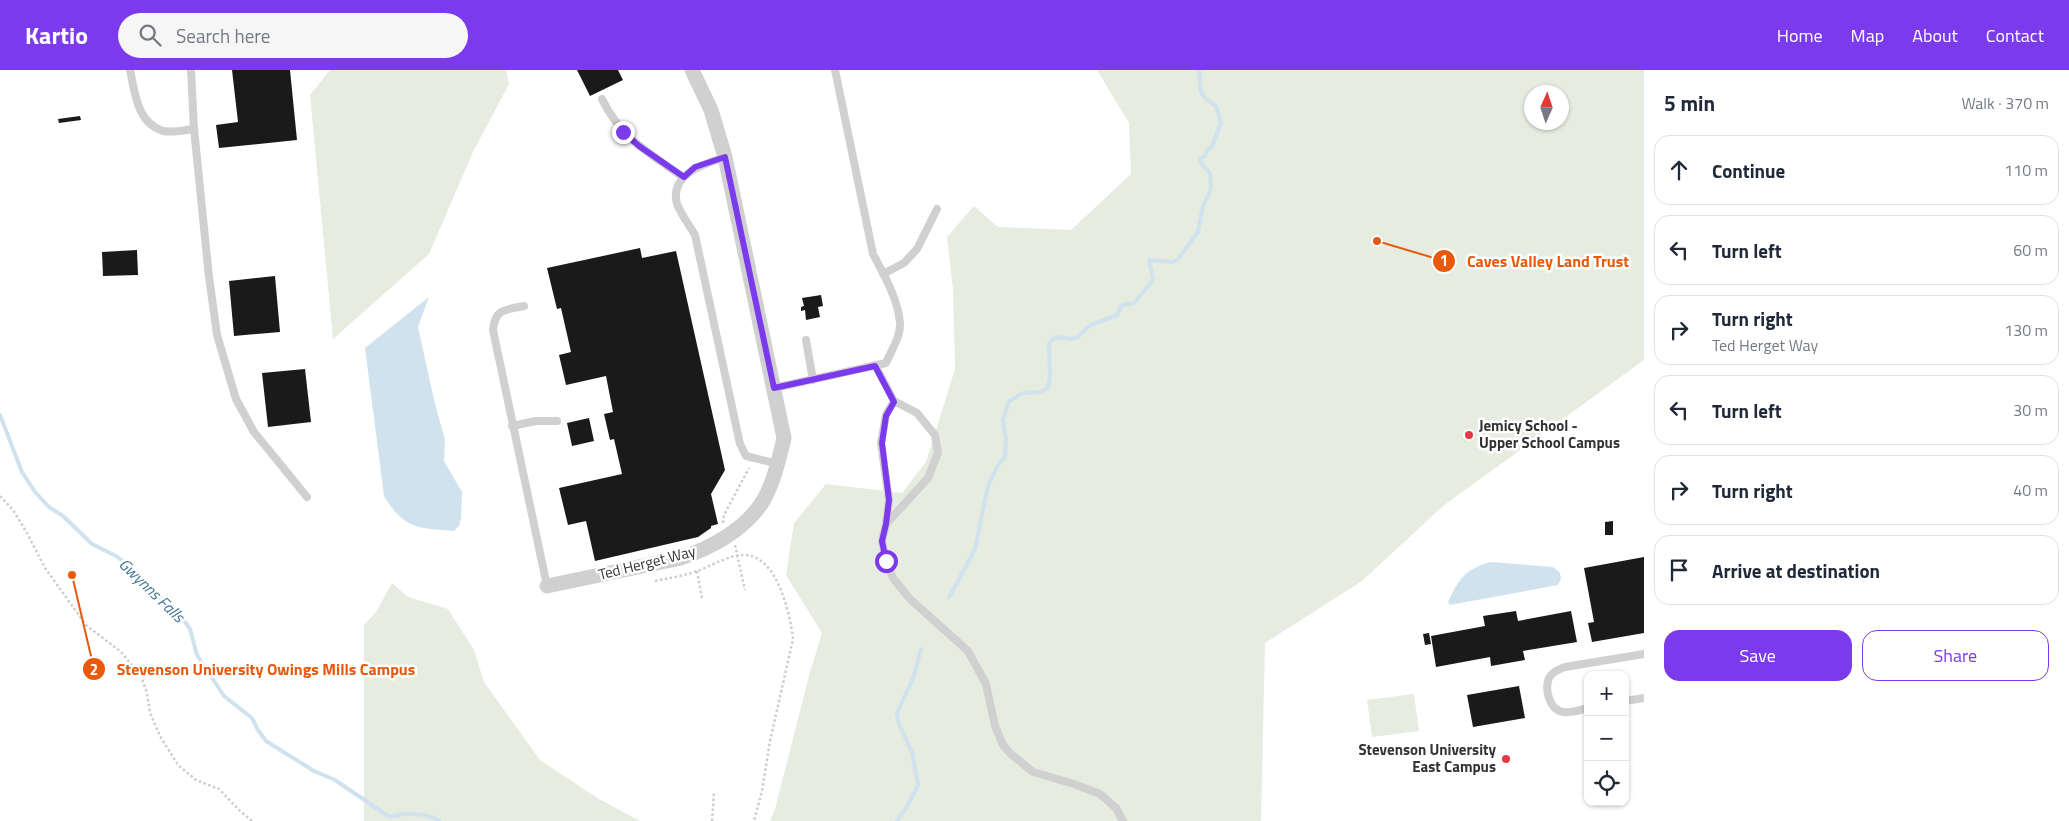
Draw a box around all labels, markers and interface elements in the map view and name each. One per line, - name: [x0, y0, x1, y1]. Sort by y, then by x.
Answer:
- search box: [118, 13, 468, 58]
- text: Kartio: [25, 17, 88, 53]
- icon: search: [136, 21, 164, 49]
- text: Search here: [176, 21, 270, 50]
- text: Home: [1777, 22, 1823, 49]
- text: Map: [1851, 22, 1884, 49]
- text: About: [1912, 22, 1958, 49]
- text: Contact: [1986, 22, 2044, 49]
- north arrow: [1524, 85, 1569, 130]
- text: 5 min: [1664, 87, 1715, 119]
- text: Walk · 370 m: [1961, 91, 2049, 115]
- route end: [612, 121, 635, 144]
- icon: ahead: [1665, 156, 1693, 184]
- text: Continue: [1712, 156, 1785, 185]
- text: 110 m: [2004, 158, 2048, 182]
- icon: left: [1665, 236, 1693, 264]
- text: Turn left: [1712, 236, 1782, 265]
- text: 60 m: [2013, 238, 2048, 262]
- callout: Caves Valley Land Trust: [1432, 246, 1639, 277]
- text: 1: [1440, 249, 1448, 272]
- text: Caves Valley Land Trust: [1467, 249, 1629, 273]
- text: Turn right: [1712, 304, 1793, 333]
- icon: right: [1665, 316, 1693, 344]
- text: 130 m: [2004, 318, 2048, 342]
- text: Ted Herget Way: [1712, 333, 1818, 357]
- icon: left: [1665, 396, 1693, 424]
- text: Turn left: [1712, 396, 1782, 425]
- text: 30 m: [2013, 398, 2048, 422]
- place label: Jemicy School - Upper School Campus: [1479, 414, 1620, 454]
- marker: Jemicy School - Upper School Campus: [1463, 429, 1475, 441]
- icon: right: [1665, 476, 1693, 504]
- text: Turn right: [1712, 476, 1793, 505]
- text: 40 m: [2013, 478, 2048, 502]
- street label: Ted Herget Way: [596, 539, 698, 586]
- route start: [875, 550, 898, 573]
- water label: Gwynns Falls: [114, 552, 191, 628]
- icon: arrive: [1665, 556, 1693, 584]
- text: Arrive at destination: [1712, 556, 1880, 585]
- button: Save: [1664, 630, 1852, 681]
- button: Share: [1862, 630, 2049, 681]
- callout: Stevenson University Owings Mills Campus: [82, 654, 425, 685]
- text: Stevenson University Owings Mills Campus: [117, 657, 415, 681]
- text: 2: [90, 658, 98, 681]
- map controls: [1584, 671, 1629, 806]
- button: +: [1584, 671, 1629, 716]
- button: −: [1584, 716, 1629, 761]
- place label: Stevenson University East Campus: [1359, 738, 1496, 778]
- marker: Stevenson University East Campus: [1500, 753, 1512, 765]
- button: locate: [1584, 761, 1629, 806]

